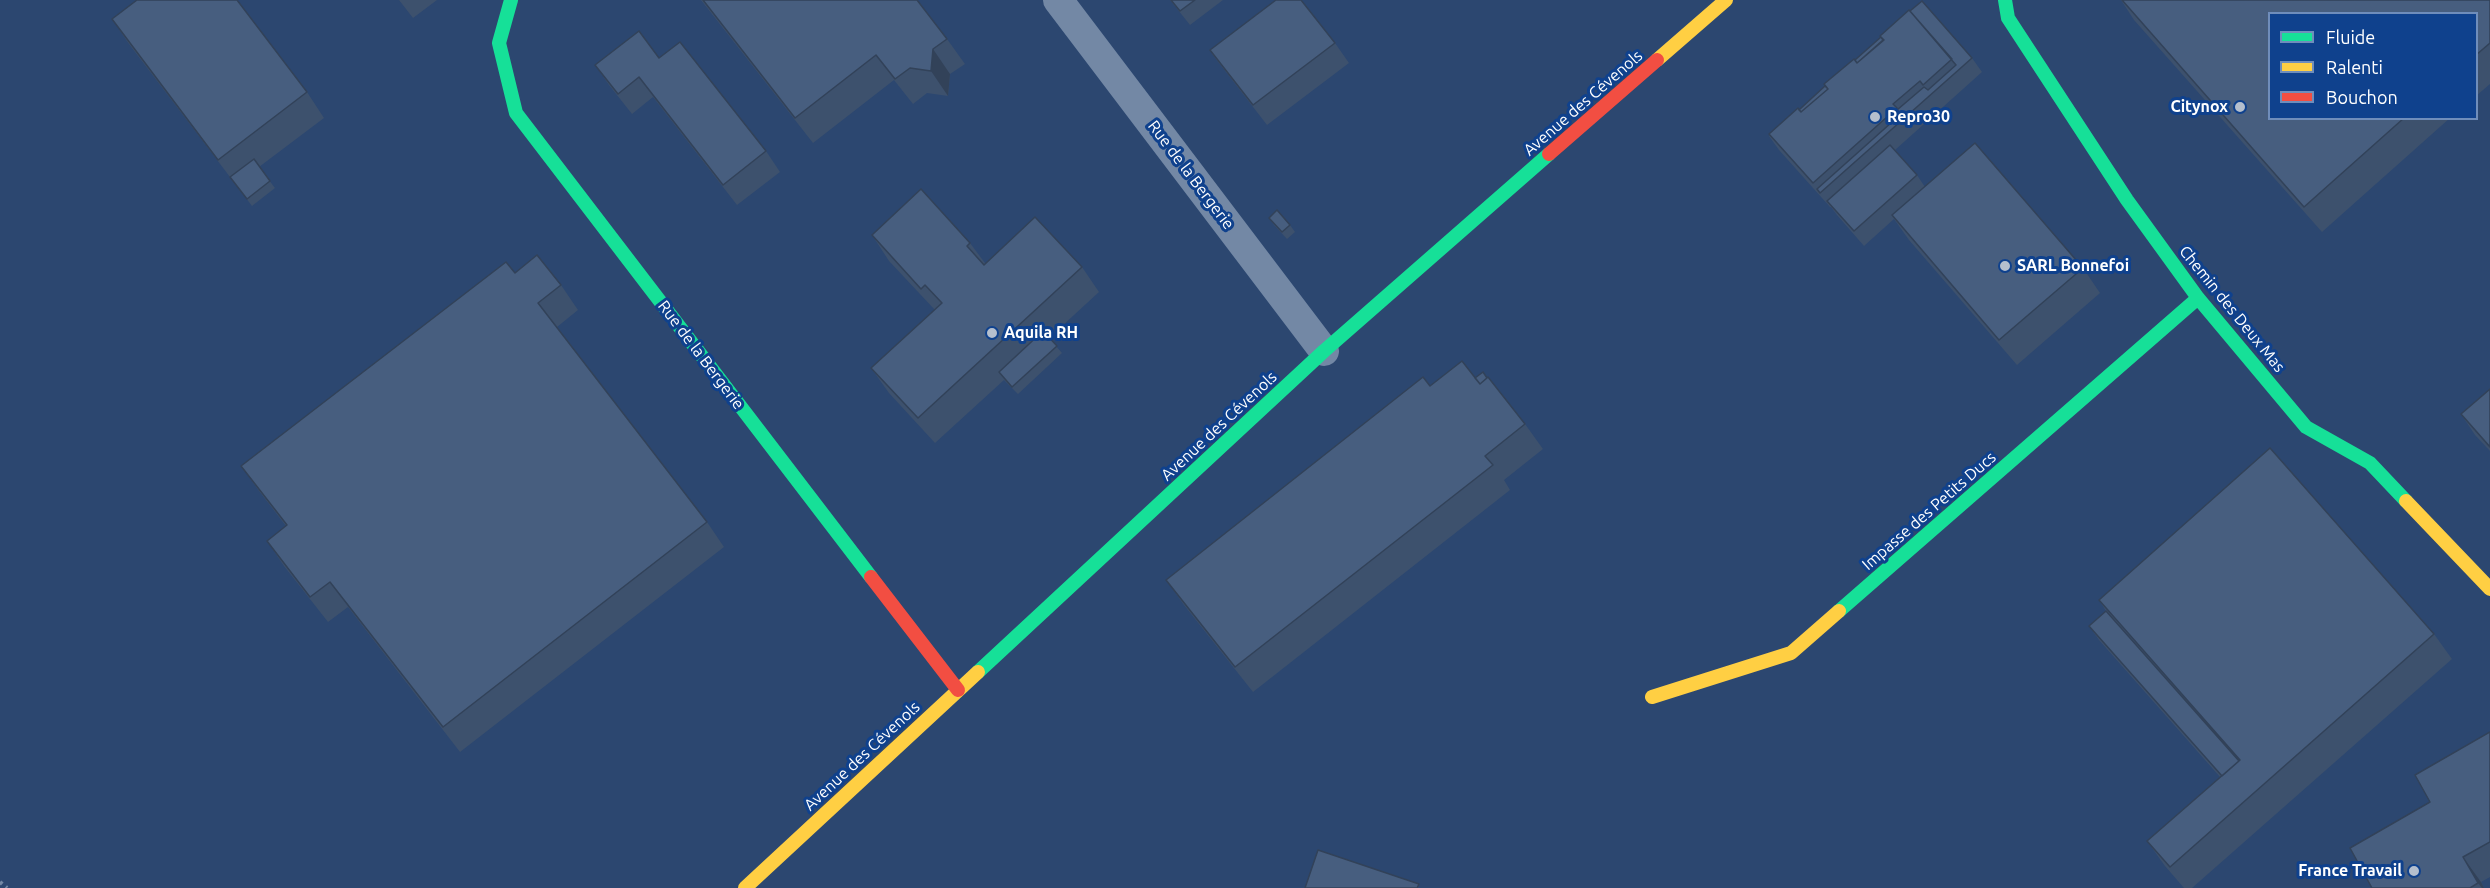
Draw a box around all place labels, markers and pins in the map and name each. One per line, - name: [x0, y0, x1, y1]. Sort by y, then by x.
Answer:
- place label: Citynox: [2170, 97, 2228, 117]
- marker: Citynox: [2233, 100, 2247, 114]
- place label: Repro30: [1887, 107, 1950, 127]
- marker: Repro30: [1868, 110, 1882, 124]
- place label: SARL Bonnefoi: [2017, 256, 2129, 276]
- marker: SARL Bonnefoi: [1998, 259, 2012, 273]
- place label: Aquila RH: [1004, 323, 1078, 343]
- marker: Aquila RH: [985, 326, 999, 340]
- place label: France Travail: [2298, 861, 2402, 881]
- marker: France Travail: [2407, 864, 2421, 878]

